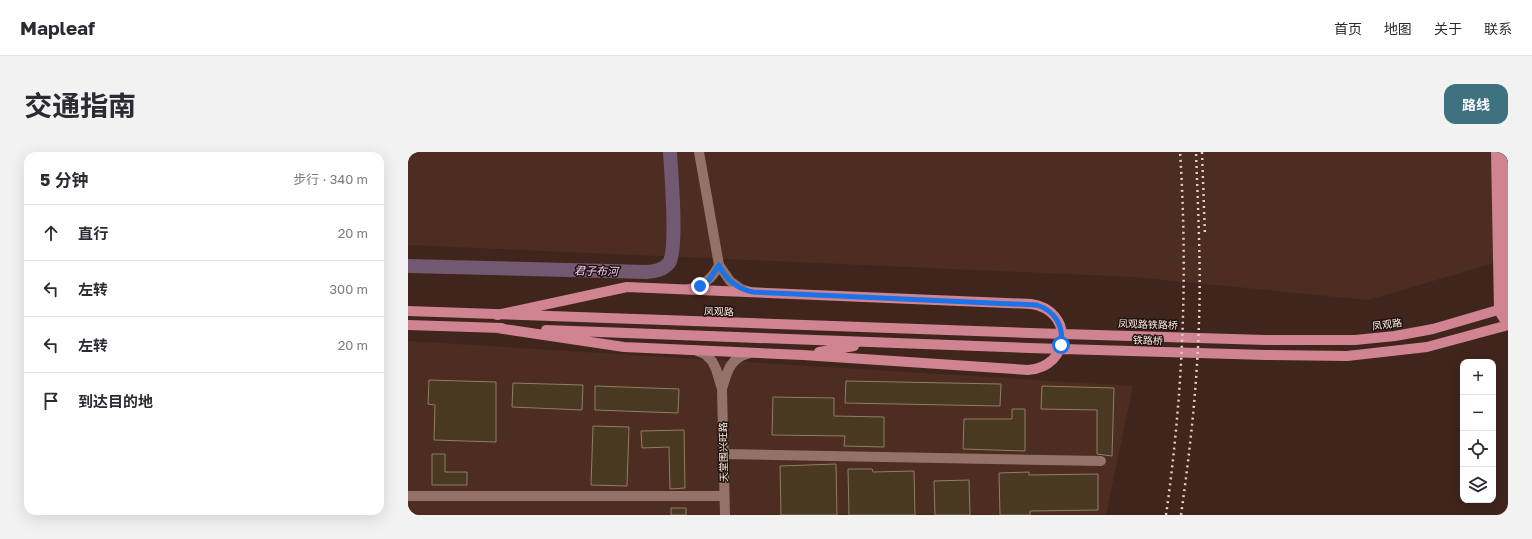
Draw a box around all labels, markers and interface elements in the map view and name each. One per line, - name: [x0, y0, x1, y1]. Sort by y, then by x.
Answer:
- text: Mapleaf: [20, 16, 95, 39]
- text: 首页: [1334, 20, 1362, 37]
- text: 地图: [1384, 20, 1412, 37]
- text: 关于: [1434, 20, 1462, 37]
- text: 联系: [1484, 20, 1512, 37]
- button: 路线: [1444, 84, 1508, 124]
- text: 交通指南: [24, 89, 136, 122]
- text: 5 分钟: [40, 169, 89, 190]
- text: 步行 · 340 m: [293, 171, 368, 187]
- icon: ahead: [40, 222, 62, 244]
- text: 直行: [78, 224, 108, 242]
- text: 20 m: [338, 225, 368, 241]
- water label: 君子布河: [574, 264, 620, 277]
- route end: [691, 277, 709, 295]
- icon: left: [40, 278, 62, 300]
- text: 左转: [78, 280, 108, 298]
- text: 300 m: [330, 281, 368, 297]
- street label: 凤观路: [704, 304, 734, 318]
- street label: 凤观路: [1371, 316, 1403, 332]
- street label: 凤观路铁路桥: [1118, 317, 1178, 331]
- street label: 铁路桥: [1133, 333, 1163, 347]
- icon: left: [40, 334, 62, 356]
- text: 左转: [78, 336, 108, 354]
- route start: [1052, 336, 1070, 354]
- text: 20 m: [338, 337, 368, 353]
- map controls: [1460, 359, 1496, 503]
- button: +: [1460, 359, 1496, 395]
- icon: arrive: [40, 390, 62, 412]
- text: 到达目的地: [78, 392, 153, 410]
- button: −: [1460, 395, 1496, 431]
- street label: 天堂围兴旺路: [716, 422, 730, 482]
- button: locate: [1460, 431, 1496, 467]
- button: layers: [1460, 467, 1496, 503]

